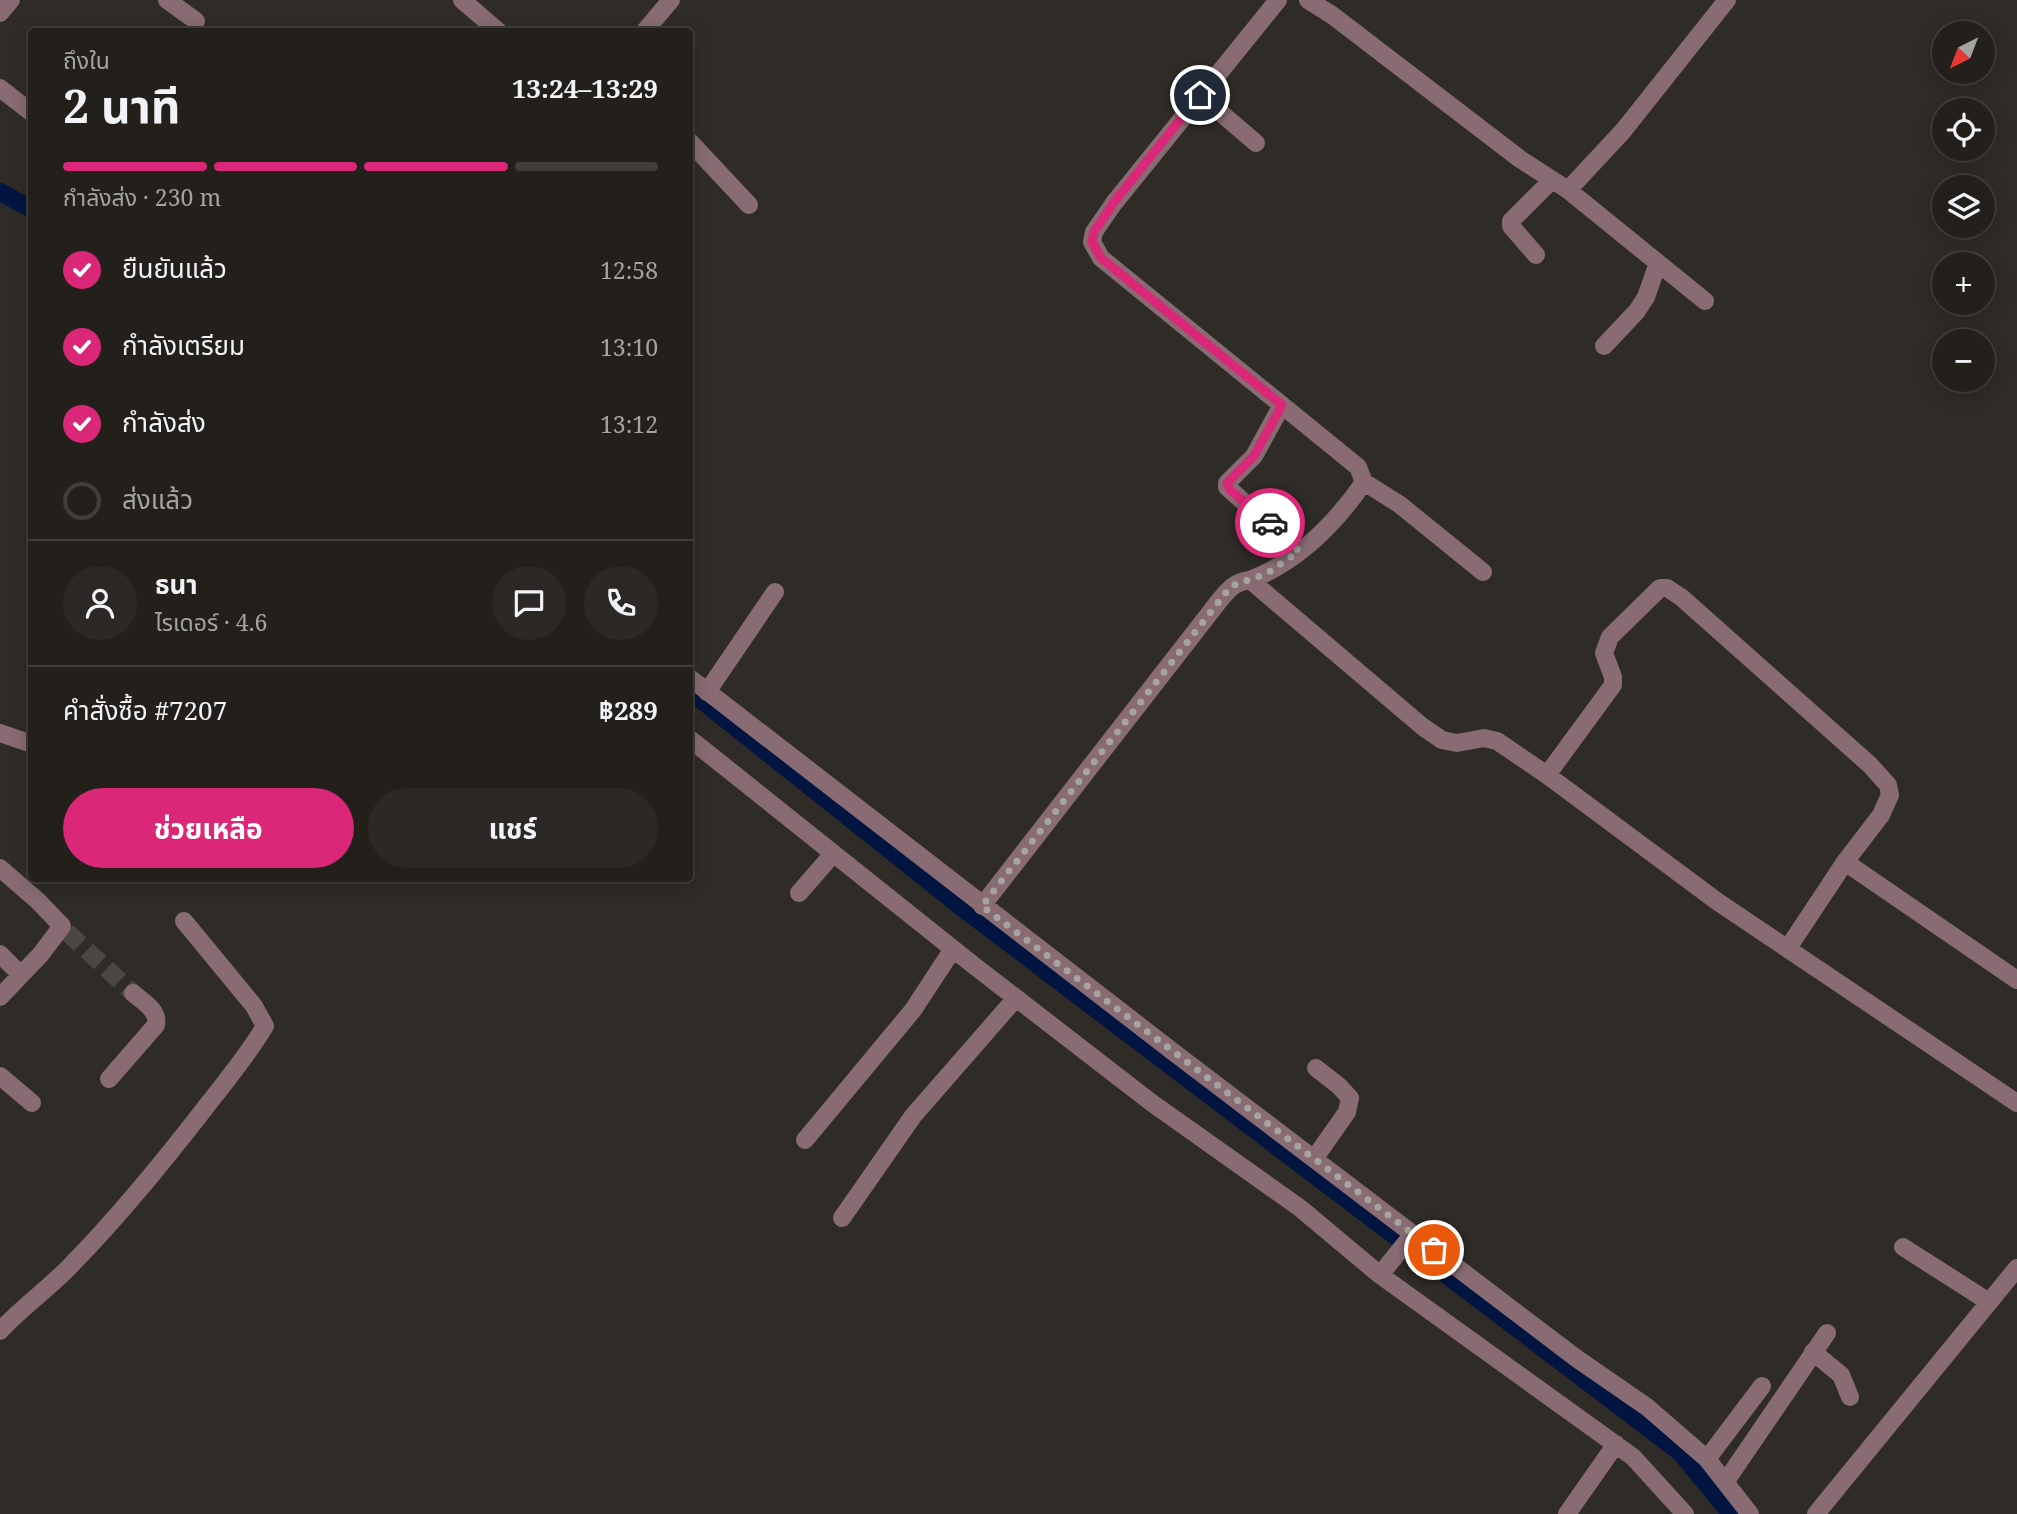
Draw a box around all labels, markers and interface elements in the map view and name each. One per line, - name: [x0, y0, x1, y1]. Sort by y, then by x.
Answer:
- north arrow: [1932, 21, 1995, 84]
- map controls: [1932, 21, 1995, 392]
- text: ถึงใน: [63, 44, 110, 76]
- pin: [1170, 65, 1230, 125]
- text: 13:24–13:29: [512, 70, 658, 106]
- text: 2 นาที: [63, 74, 180, 136]
- icon: home: [1181, 76, 1219, 114]
- button: locate: [1932, 98, 1995, 161]
- button: layers: [1932, 175, 1995, 238]
- text: กำลังส่ง · 230 m: [63, 181, 221, 213]
- text: ยืนยันแล้ว: [122, 250, 227, 286]
- icon: check: [63, 251, 101, 289]
- button: +: [1932, 252, 1995, 315]
- text: 12:58: [600, 254, 658, 286]
- text: กำลังเตรียม: [122, 327, 245, 363]
- icon: check: [63, 328, 101, 366]
- button: −: [1932, 329, 1995, 392]
- text: 13:10: [600, 331, 658, 363]
- text: กำลังส่ง: [122, 404, 206, 440]
- icon: check: [63, 405, 101, 443]
- text: 13:12: [600, 408, 658, 440]
- text: ส่งแล้ว: [122, 481, 193, 517]
- courier: [1235, 488, 1305, 558]
- icon: car: [1251, 504, 1289, 542]
- button: person: [63, 566, 137, 640]
- text: ธนา: [155, 566, 198, 602]
- button: chat: [492, 566, 566, 640]
- button: phone: [584, 566, 658, 640]
- text: ไรเดอร์ · 4.6: [155, 606, 267, 638]
- text: คำสั่งซื้อ #7207: [63, 692, 227, 728]
- text: ฿289: [599, 692, 658, 728]
- button: ช่วยเหลือ: [63, 788, 354, 868]
- button: แชร์: [368, 788, 658, 868]
- pin: [1404, 1220, 1464, 1280]
- icon: bag: [1415, 1231, 1453, 1269]

